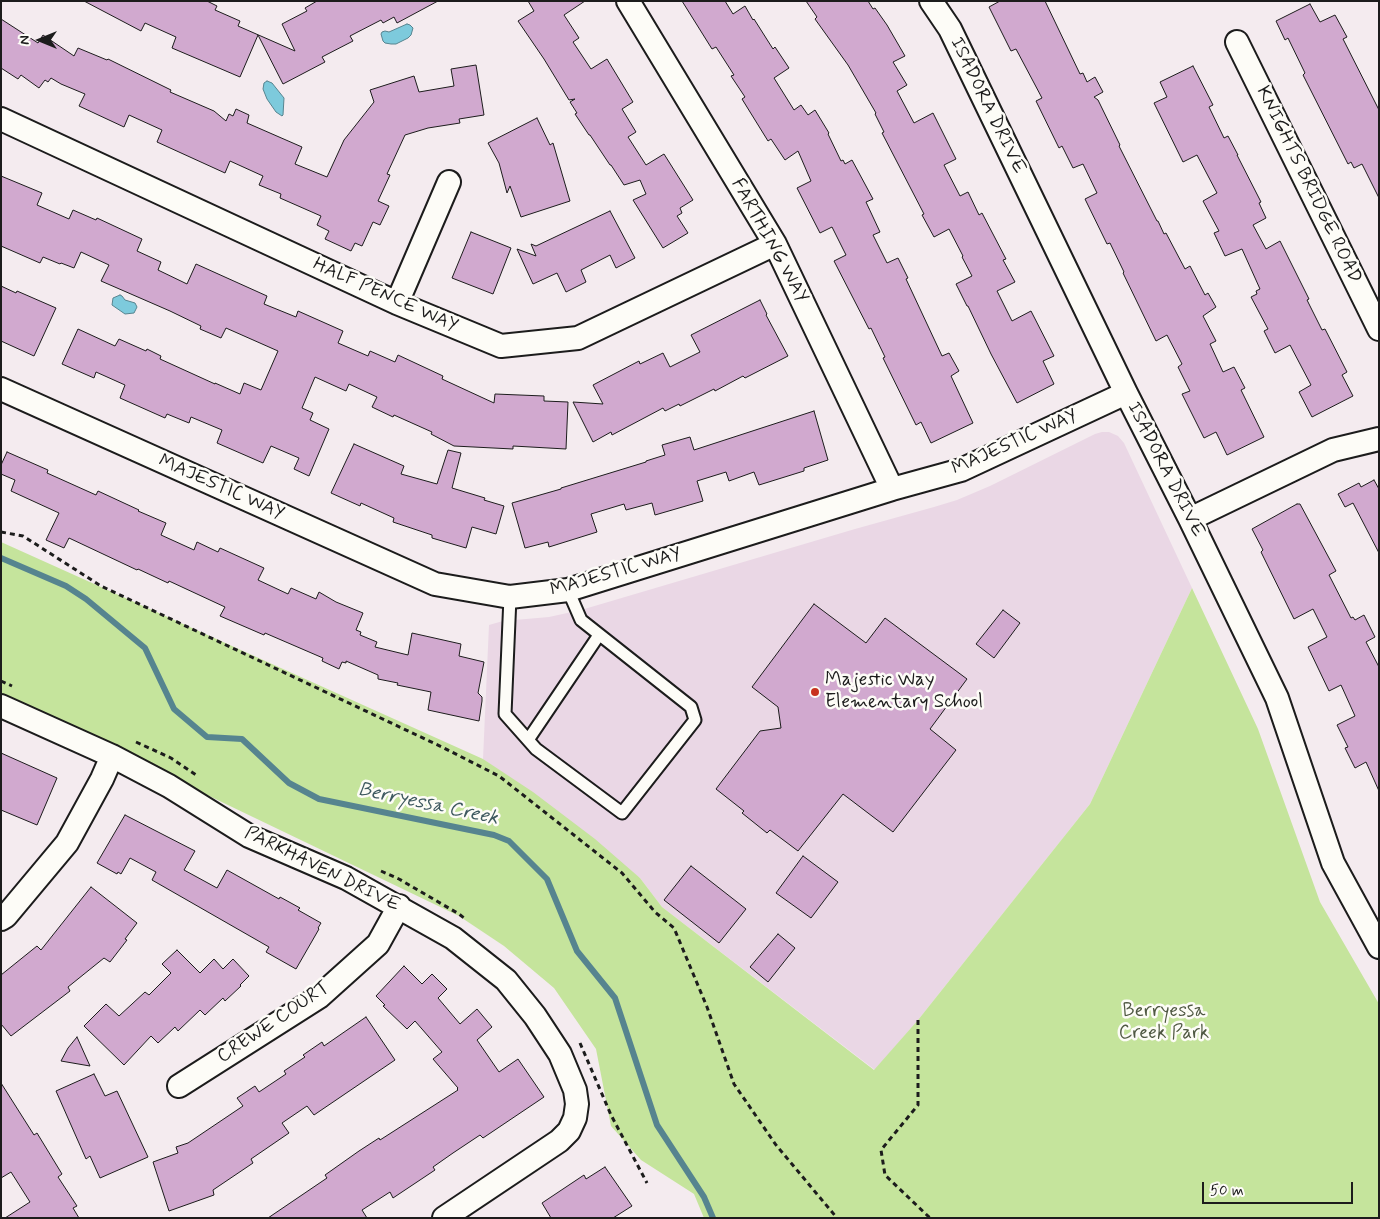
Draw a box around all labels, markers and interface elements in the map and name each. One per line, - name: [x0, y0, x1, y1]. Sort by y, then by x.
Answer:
- north arrow: [15, 15, 65, 65]
- street label: ISADORA DRIVE: [944, 34, 1030, 178]
- text: N: [16, 35, 34, 45]
- street label: KNIGHTS BRIDGE ROAD: [1250, 83, 1366, 287]
- street label: FARTHING WAY: [725, 175, 813, 307]
- street label: HALF PENCE WAY: [309, 254, 461, 338]
- street label: ISADORA DRIVE: [1121, 399, 1209, 541]
- street label: MAJESTIC WAY: [949, 405, 1081, 481]
- street label: MAJESTIC WAY: [155, 450, 287, 526]
- street label: MAJESTIC WAY: [548, 543, 684, 603]
- place label: Majestic Way Elementary School: [825, 670, 983, 714]
- marker: Majestic Way Elementary School: [809, 686, 821, 698]
- water label: Berryessa Creek: [356, 778, 500, 832]
- street label: PARKHAVEN DRIVE: [241, 822, 403, 918]
- street label: CREWE COURT: [214, 977, 334, 1069]
- park label: Berryessa Creek Park: [1119, 1001, 1209, 1045]
- scale bar: [1205, 1172, 1356, 1204]
- text: 50 m: [1210, 1181, 1244, 1201]

